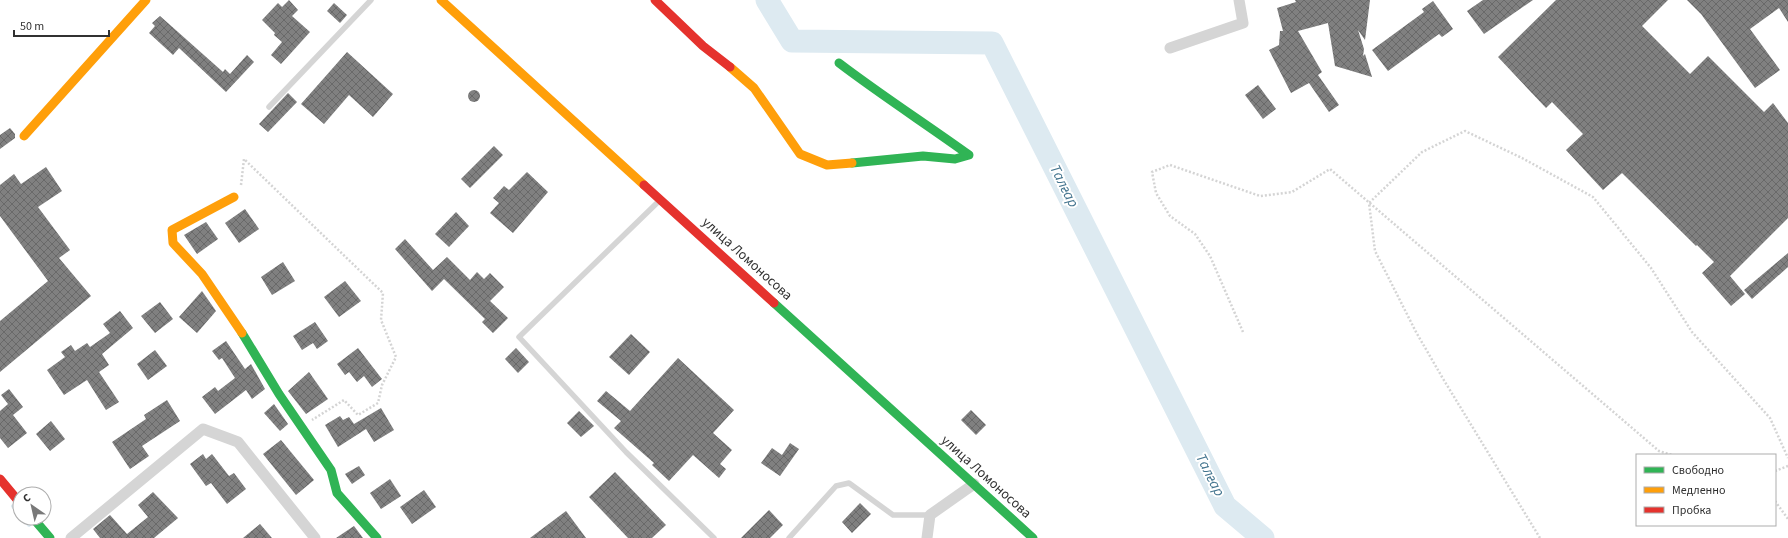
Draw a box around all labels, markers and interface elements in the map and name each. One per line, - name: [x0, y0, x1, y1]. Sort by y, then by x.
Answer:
- scale bar: [14, 12, 109, 38]
- text: 50 m: [20, 18, 44, 35]
- water label: Талғар: [1044, 161, 1084, 211]
- street label: улица Ломоносова: [697, 213, 797, 305]
- street label: улица Ломоносова: [936, 431, 1036, 523]
- water label: Талғар: [1190, 450, 1230, 500]
- legend: [1636, 454, 1776, 526]
- text: Свободно: [1672, 462, 1724, 479]
- text: Медленно: [1672, 482, 1726, 499]
- north arrow: [12, 486, 52, 526]
- text: С: [20, 490, 34, 506]
- text: Пробка: [1672, 502, 1711, 519]

